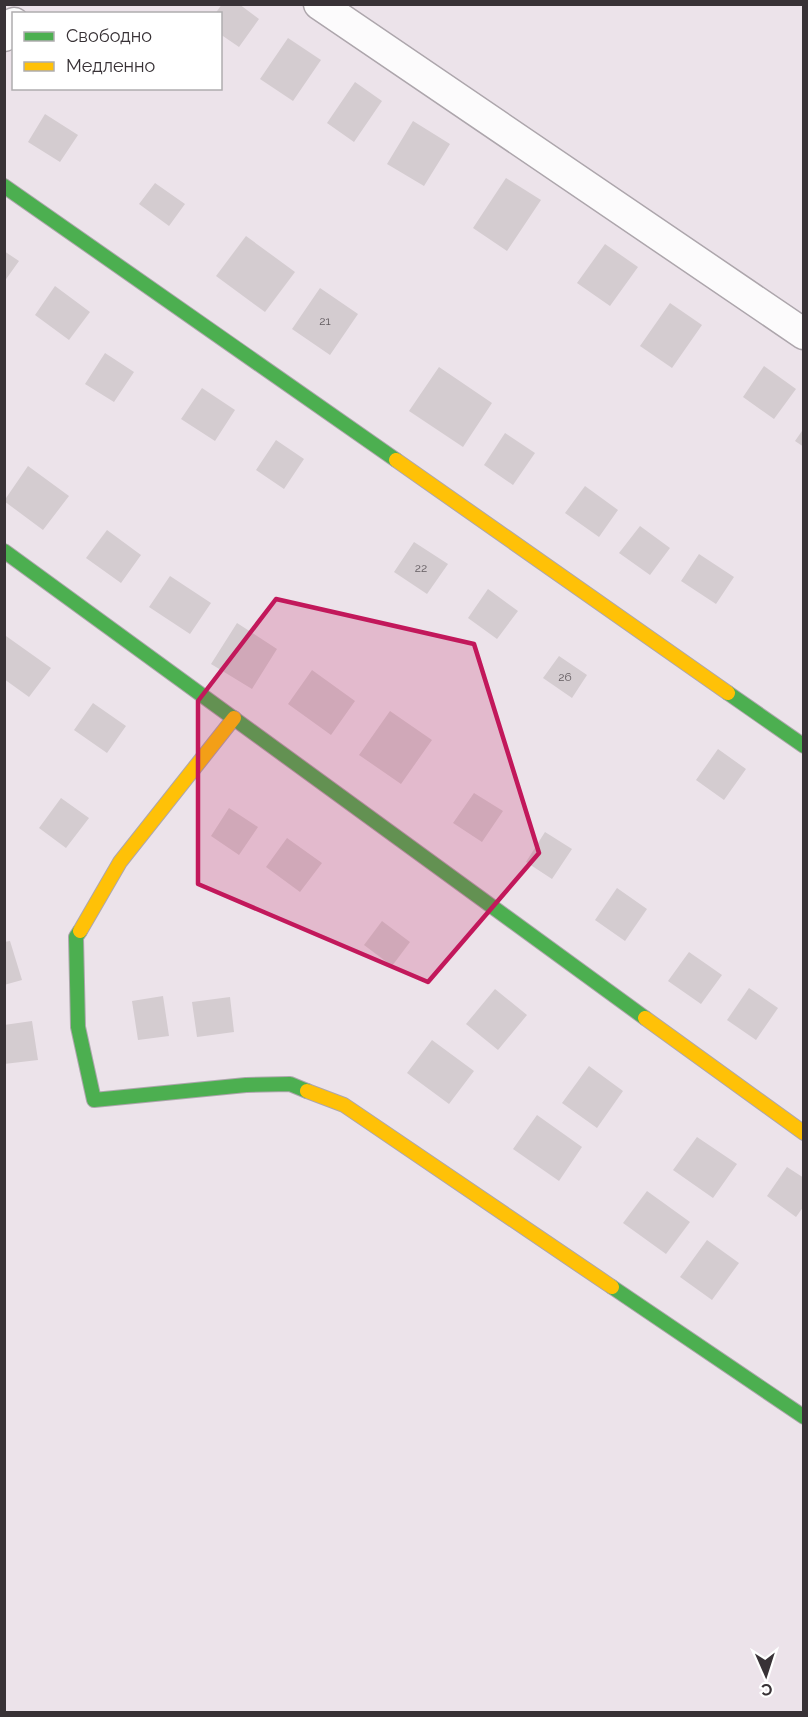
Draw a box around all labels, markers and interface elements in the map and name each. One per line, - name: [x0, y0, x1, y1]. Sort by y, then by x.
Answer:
- legend: [12, 12, 222, 90]
- text: Свободно: [66, 25, 152, 46]
- text: Медленно: [66, 55, 155, 76]
- house number: 21: [319, 314, 331, 328]
- house number: 22: [415, 561, 427, 575]
- house number: 26: [558, 670, 572, 684]
- north arrow: [736, 1645, 796, 1705]
- text: С: [761, 1680, 773, 1699]

